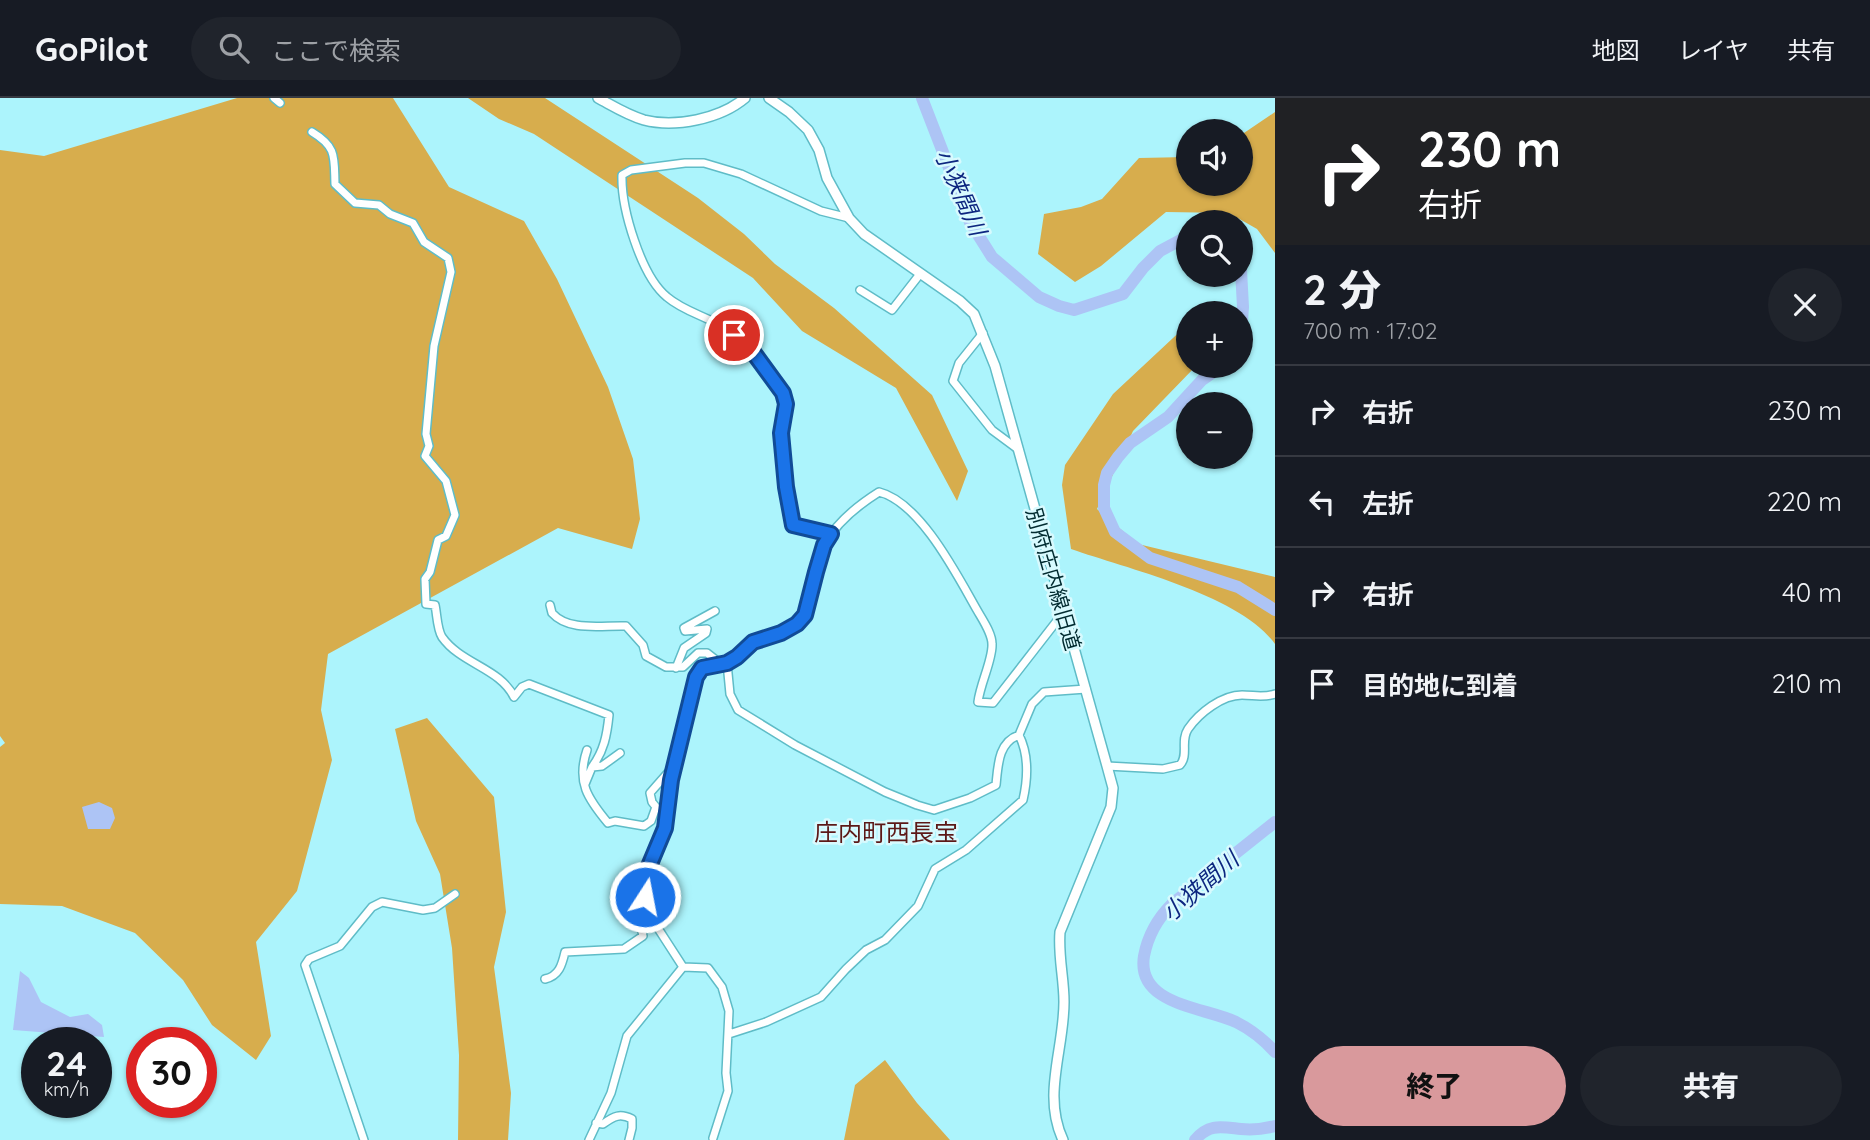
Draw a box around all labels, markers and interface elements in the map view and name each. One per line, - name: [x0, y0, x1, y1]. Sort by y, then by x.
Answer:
- search box: [191, 17, 681, 80]
- text: GoPilot: [35, 28, 149, 69]
- icon: search: [215, 29, 253, 67]
- text: ここで検索: [271, 34, 401, 67]
- text: 地図: [1592, 35, 1640, 65]
- text: レイヤ: [1678, 35, 1749, 65]
- text: 共有: [1787, 35, 1835, 65]
- text: 230 m: [1418, 118, 1561, 179]
- map controls: [1176, 119, 1253, 469]
- button: sound: [1176, 119, 1253, 196]
- icon: right: [1303, 126, 1394, 217]
- water label: 小狭間川: [929, 144, 994, 243]
- text: 右折: [1418, 184, 1482, 224]
- button: search: [1176, 210, 1253, 287]
- text: 2 分: [1303, 263, 1381, 316]
- button: close: [1768, 268, 1842, 342]
- button: +: [1176, 301, 1253, 378]
- pin: [704, 305, 764, 365]
- icon: arrive: [715, 316, 753, 354]
- text: 700 m · 17:02: [1303, 316, 1438, 345]
- button: −: [1176, 392, 1253, 469]
- icon: right: [1303, 392, 1341, 430]
- text: 230 m: [1768, 394, 1842, 427]
- text: 右折: [1362, 396, 1414, 429]
- icon: left: [1303, 483, 1341, 521]
- text: 220 m: [1767, 485, 1842, 518]
- text: 左折: [1362, 487, 1414, 520]
- street label: 別府庄内線旧道: [1021, 505, 1087, 653]
- icon: right: [1303, 574, 1341, 612]
- text: 40 m: [1782, 576, 1842, 609]
- text: 右折: [1362, 578, 1414, 611]
- icon: arrive: [1303, 665, 1341, 703]
- text: 210 m: [1772, 667, 1842, 700]
- text: 目的地に到着: [1362, 669, 1518, 702]
- district label: 庄内町西長宝: [814, 817, 958, 847]
- water label: 小狭間川: [1156, 843, 1246, 927]
- position arrow: [608, 860, 682, 934]
- speed limit sign: 30: [126, 1027, 217, 1118]
- text: 24: [46, 1041, 87, 1085]
- button: 終了: [1303, 1046, 1566, 1126]
- button: 共有: [1580, 1046, 1842, 1126]
- text: km/h: [44, 1078, 89, 1101]

